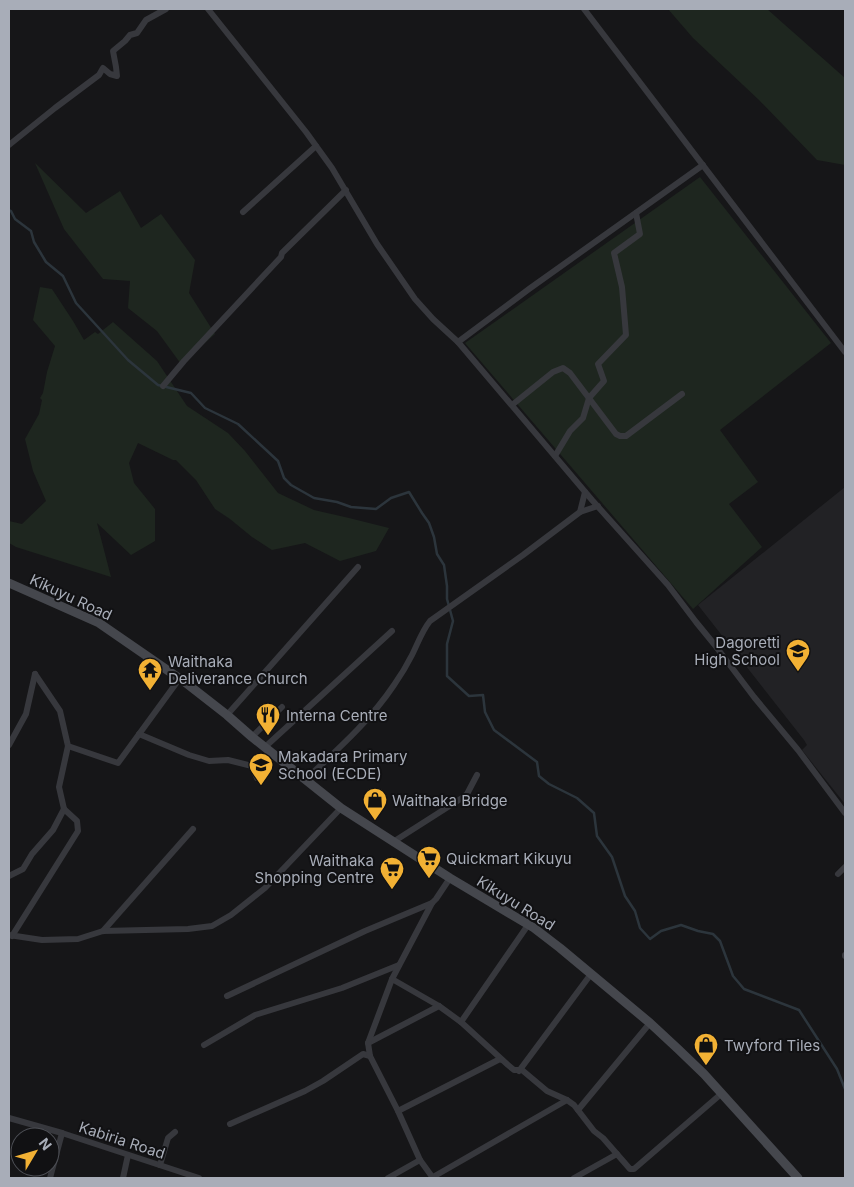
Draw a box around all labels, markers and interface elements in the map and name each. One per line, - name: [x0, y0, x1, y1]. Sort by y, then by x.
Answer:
- street label: Kikuyu Road: [27, 570, 115, 624]
- place label: Dagoretti High School: [694, 633, 780, 669]
- school or university icon: Dagoretti High School: [785, 638, 811, 672]
- place label: Waithaka Deliverance Church: [168, 652, 308, 688]
- temple icon: Waithaka Deliverance Church: [137, 657, 163, 691]
- restaurant icon: Interna Centre: [255, 702, 281, 736]
- place label: Interna Centre: [286, 706, 387, 725]
- place label: Makadara Primary School (ECDE): [278, 747, 408, 783]
- school or university icon: Makadara Primary School (ECDE): [248, 752, 274, 786]
- shop icon: Waithaka Bridge: [362, 787, 388, 821]
- place label: Waithaka Bridge: [392, 791, 508, 810]
- supermarket icon: Quickmart Kikuyu: [416, 845, 442, 879]
- place label: Quickmart Kikuyu: [446, 849, 572, 868]
- place label: Waithaka Shopping Centre: [255, 851, 374, 887]
- supermarket icon: Waithaka Shopping Centre: [379, 856, 405, 890]
- street label: Kikuyu Road: [473, 871, 559, 935]
- shop icon: Twyford Tiles: [693, 1032, 719, 1066]
- place label: Twyford Tiles: [724, 1036, 820, 1055]
- street label: Kabiria Road: [76, 1117, 168, 1163]
- north arrow: [10, 1127, 60, 1177]
- text: N: [36, 1134, 56, 1153]

